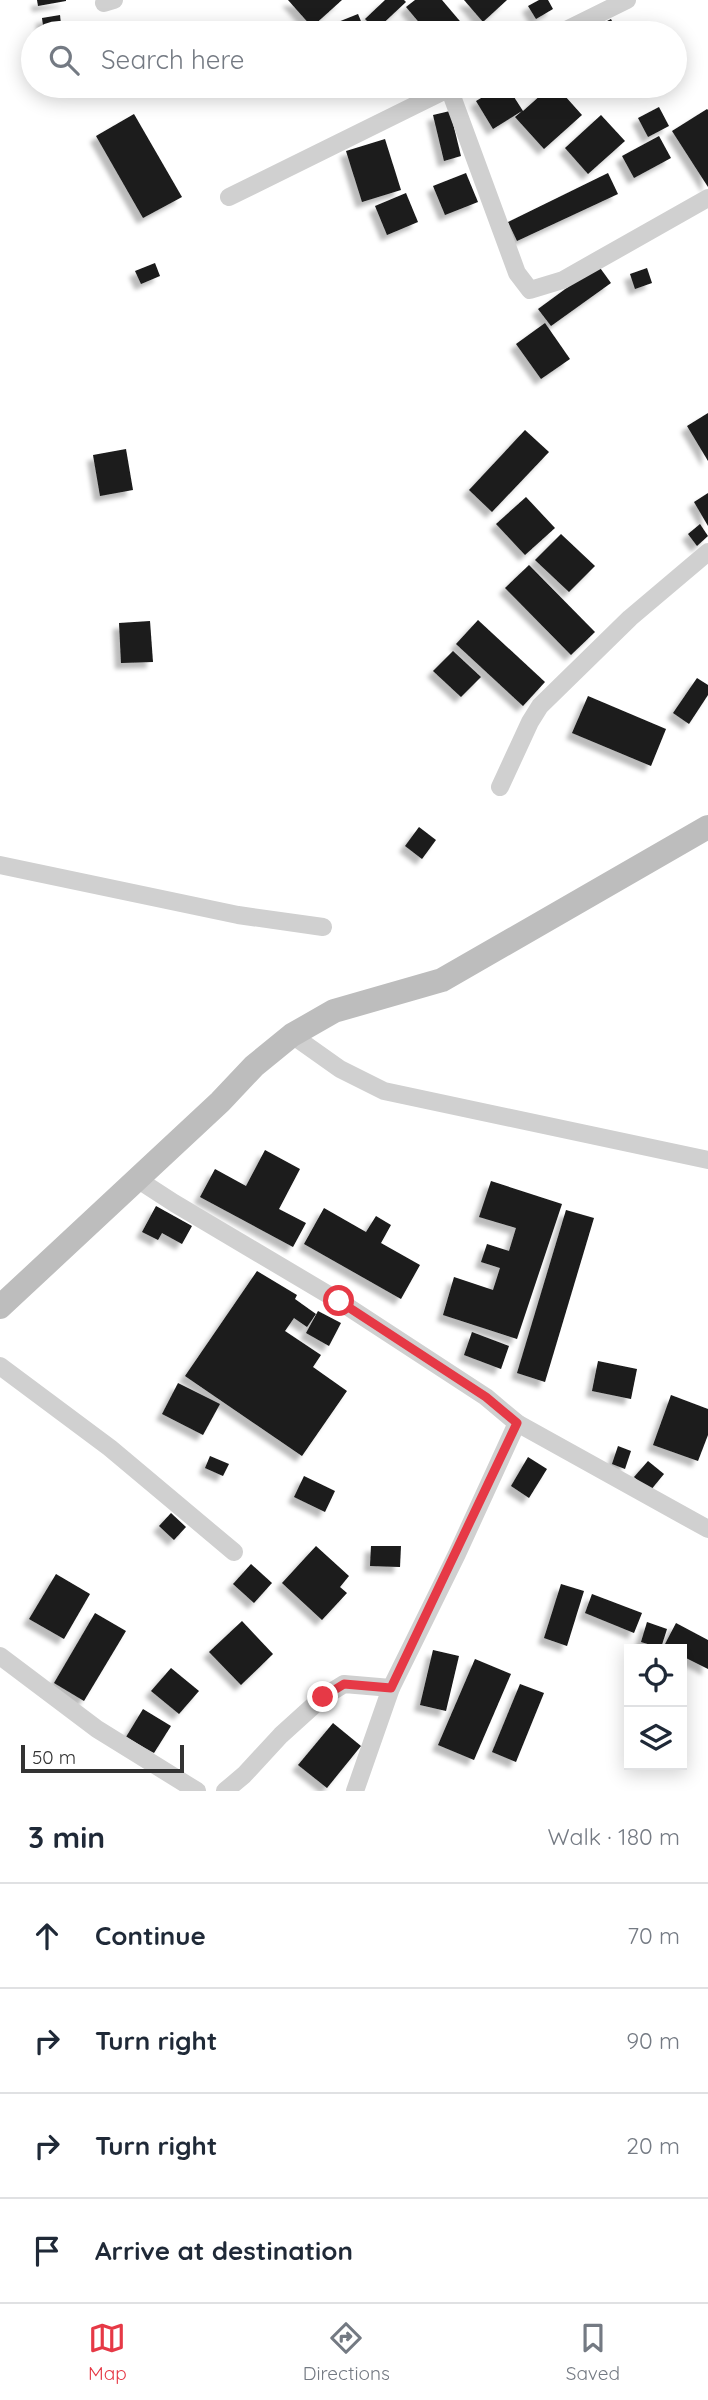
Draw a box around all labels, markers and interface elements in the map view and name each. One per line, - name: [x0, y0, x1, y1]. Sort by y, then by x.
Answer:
- search box: [21, 21, 687, 98]
- icon: search: [45, 41, 83, 79]
- text: Search here: [101, 43, 245, 76]
- route start: [323, 1285, 354, 1316]
- map controls: [624, 1644, 687, 1770]
- button: locate: [624, 1644, 687, 1707]
- route end: [307, 1681, 338, 1712]
- button: layers: [624, 1707, 687, 1770]
- scale bar: [21, 1742, 184, 1774]
- text: 50 m: [32, 1745, 76, 1769]
- text: 3 min: [28, 1818, 105, 1856]
- text: Walk · 180 m: [548, 1822, 680, 1851]
- icon: ahead: [28, 1917, 66, 1955]
- text: Continue: [95, 1919, 206, 1952]
- text: 70 m: [627, 1921, 680, 1950]
- icon: right: [28, 2022, 66, 2060]
- text: Turn right: [95, 2024, 217, 2057]
- text: 90 m: [626, 2026, 680, 2055]
- icon: right: [28, 2127, 66, 2165]
- text: Turn right: [95, 2129, 217, 2162]
- text: 20 m: [626, 2131, 680, 2160]
- icon: arrive: [28, 2232, 66, 2270]
- text: Arrive at destination: [95, 2234, 353, 2267]
- tab: Map: [88, 2319, 127, 2385]
- tab: Directions: [303, 2319, 390, 2385]
- tab: Saved: [566, 2319, 620, 2385]

